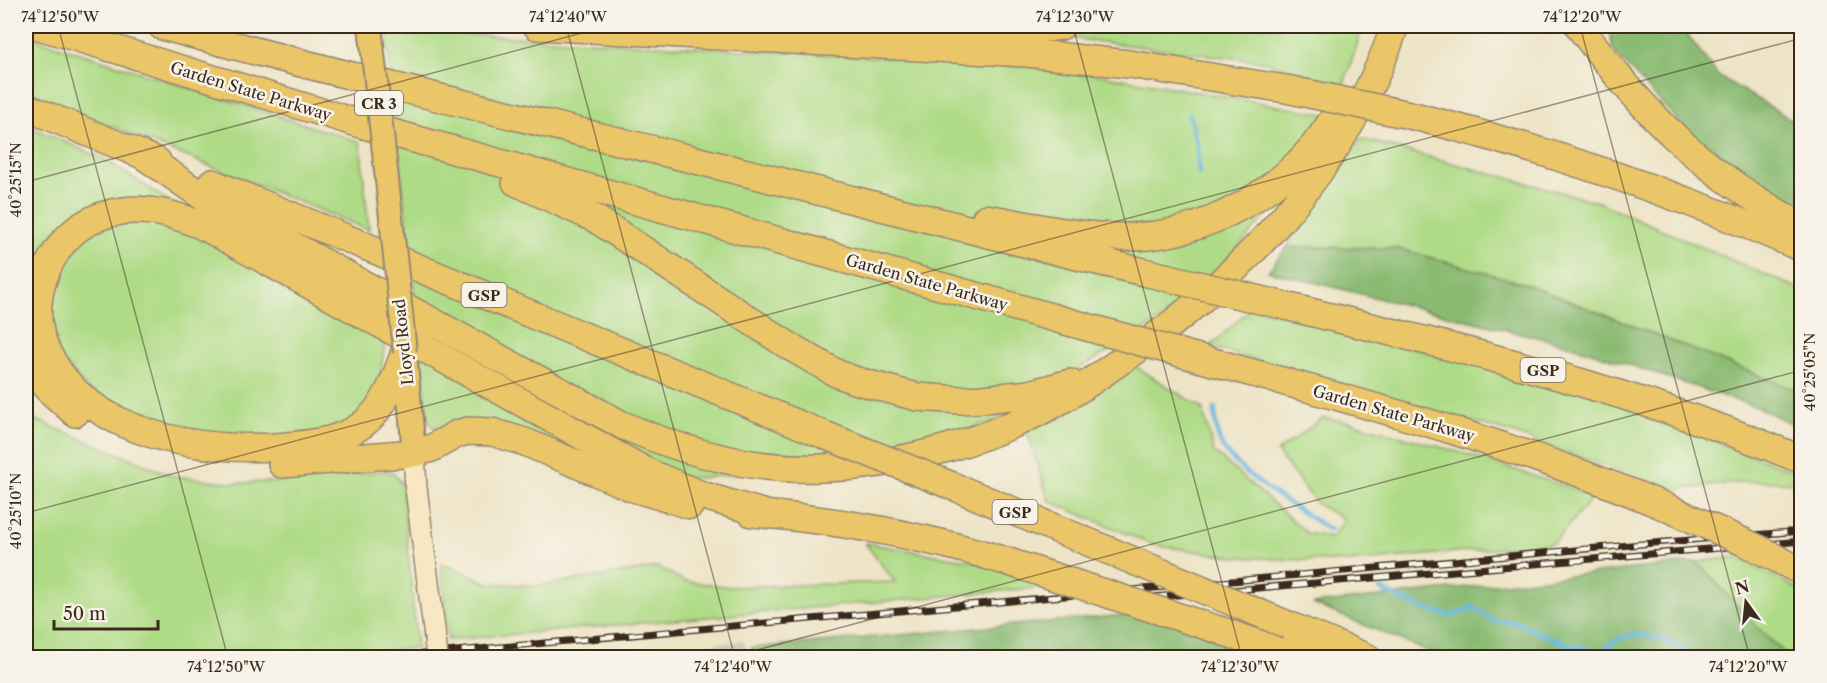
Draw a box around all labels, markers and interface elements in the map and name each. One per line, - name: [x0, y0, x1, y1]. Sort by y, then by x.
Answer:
- text: 74°12'50"W: [21, 7, 100, 26]
- text: 74°12'40"W: [529, 7, 608, 26]
- text: 74°12'30"W: [1036, 7, 1115, 26]
- text: 74°12'20"W: [1543, 7, 1622, 26]
- street label: Garden State Parkway: [168, 57, 335, 125]
- road number: CR 3: [355, 91, 403, 115]
- text: 40°25'15"N: [6, 142, 25, 218]
- street label: Garden State Parkway: [844, 249, 1011, 315]
- road number: GSP: [462, 283, 506, 307]
- street label: Lloyd Road: [389, 298, 417, 386]
- text: 40°25'05"N: [1800, 333, 1819, 411]
- road number: GSP: [1520, 358, 1566, 382]
- street label: Garden State Parkway: [1311, 380, 1478, 446]
- text: 40°25'10"N: [6, 473, 25, 549]
- road number: GSP: [992, 500, 1038, 524]
- north arrow: [1716, 572, 1776, 632]
- text: N: [1733, 576, 1752, 599]
- scale bar: [54, 593, 158, 631]
- text: 50 m: [63, 603, 106, 625]
- text: 74°12'50"W: [187, 657, 266, 676]
- text: 74°12'40"W: [694, 657, 773, 676]
- text: 74°12'30"W: [1201, 657, 1280, 676]
- text: 74°12'20"W: [1709, 657, 1788, 676]

